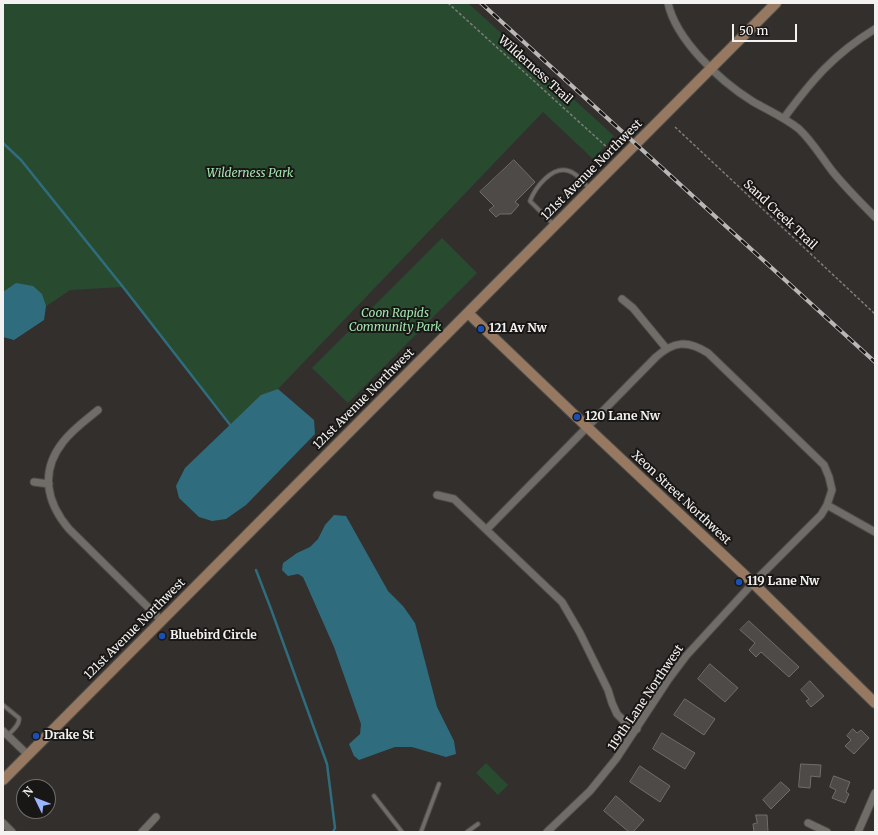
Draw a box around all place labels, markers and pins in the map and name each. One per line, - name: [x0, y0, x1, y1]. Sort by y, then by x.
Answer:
- place label: 121 Av Nw: [489, 322, 547, 336]
- marker: 121 Av Nw: [476, 324, 486, 334]
- place label: 120 Lane Nw: [585, 410, 660, 424]
- marker: 120 Lane Nw: [572, 412, 582, 422]
- place label: 119 Lane Nw: [747, 575, 819, 589]
- marker: 119 Lane Nw: [734, 577, 744, 587]
- place label: Bluebird Circle: [170, 629, 257, 643]
- marker: Bluebird Circle: [157, 631, 167, 641]
- place label: Drake St: [44, 729, 94, 743]
- marker: Drake St: [31, 731, 41, 741]

